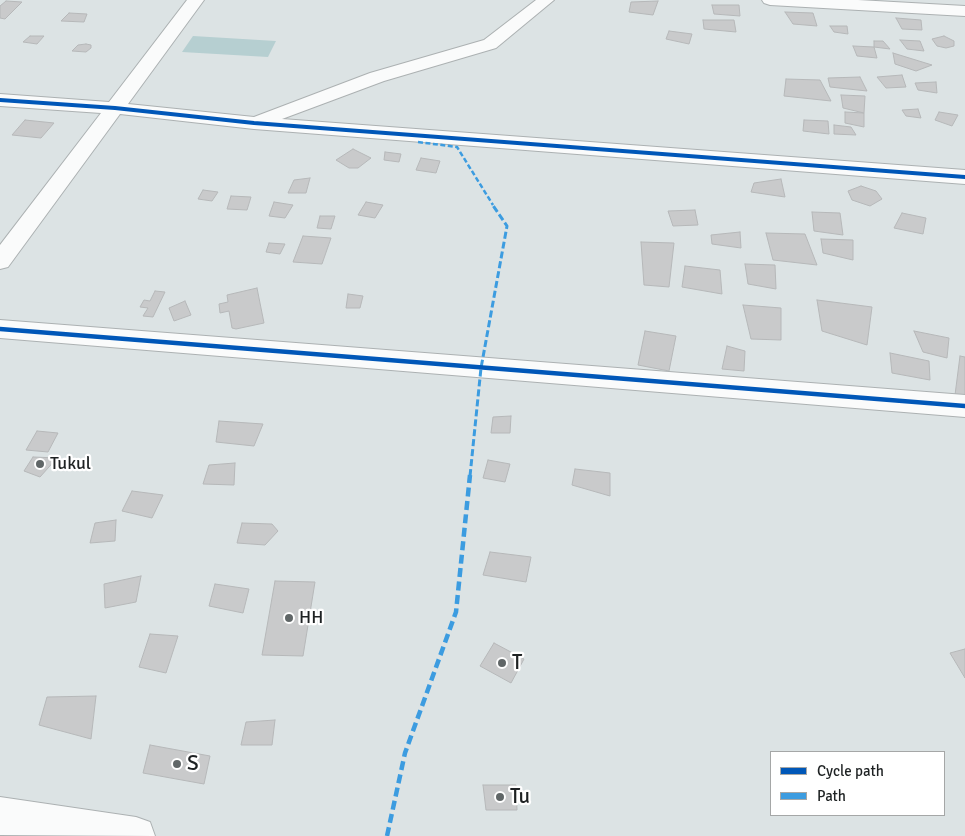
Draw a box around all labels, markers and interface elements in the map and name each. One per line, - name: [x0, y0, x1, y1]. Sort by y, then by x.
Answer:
- place label: Tukul: [50, 453, 91, 475]
- marker: Tukul: [34, 458, 46, 470]
- place label: HH: [299, 607, 323, 629]
- marker: HH: [283, 612, 295, 624]
- place label: T: [512, 650, 522, 676]
- marker: T: [496, 657, 508, 669]
- place label: S: [187, 751, 199, 777]
- legend: [770, 751, 945, 816]
- marker: S: [171, 758, 183, 770]
- text: Cycle path: [817, 762, 884, 780]
- place label: Tu: [510, 784, 530, 810]
- text: Path: [817, 787, 846, 805]
- marker: Tu: [494, 791, 506, 803]

